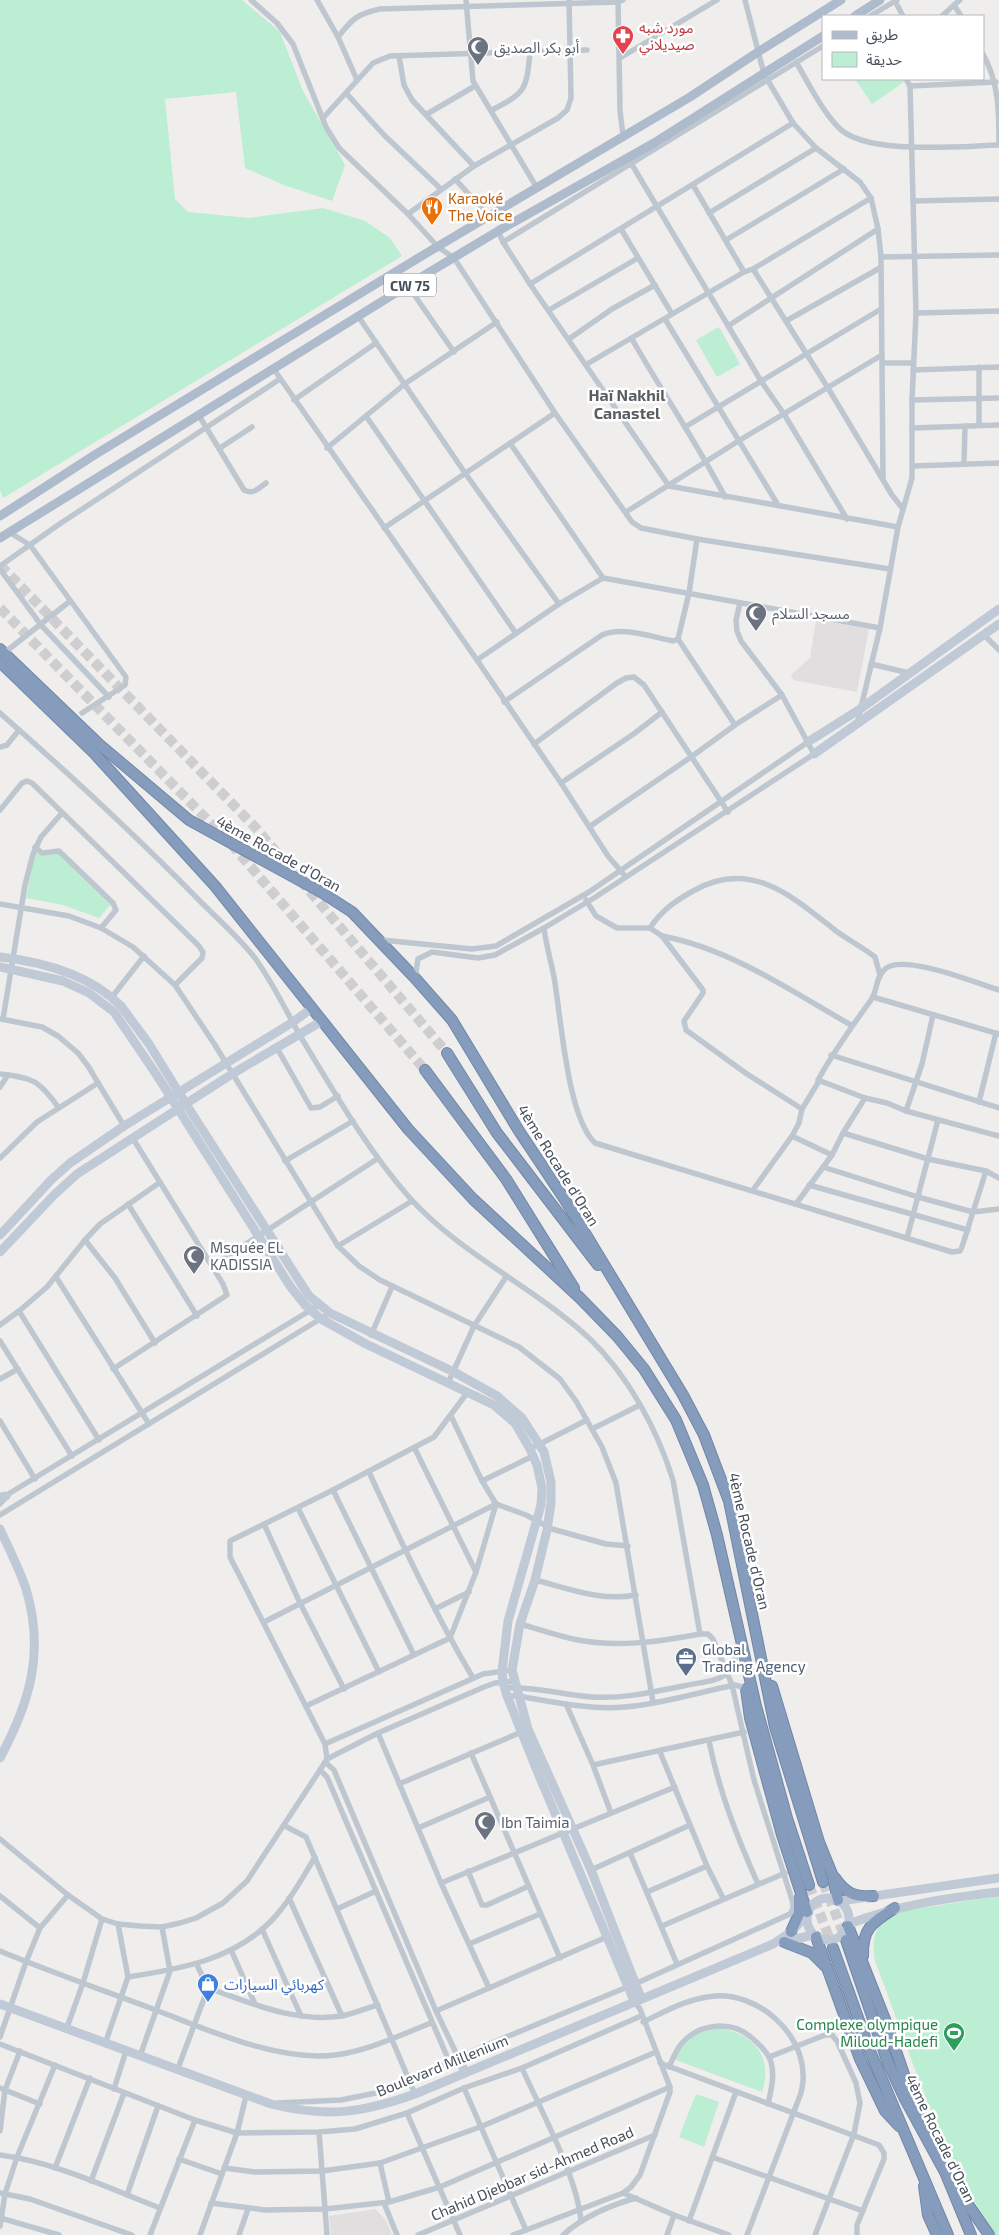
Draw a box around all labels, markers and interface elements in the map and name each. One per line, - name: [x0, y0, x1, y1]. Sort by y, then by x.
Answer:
- legend: [822, 15, 984, 80]
- place label: مورد شبه صيديلاني: [639, 18, 695, 56]
- pharmacy icon: مورد شبه صيديلاني: [611, 24, 635, 55]
- text: طريق: [866, 25, 898, 45]
- mosque icon: أبو بكر الصديق: [466, 35, 490, 66]
- place label: أبو بكر الصديق: [494, 38, 579, 58]
- text: حديقة: [866, 50, 902, 68]
- place label: Karaoké The Voice: [448, 189, 513, 224]
- restaurant icon: Karaoké The Voice: [420, 195, 444, 226]
- road number: CW 75: [384, 274, 436, 296]
- district label: Haï Nakhil Canastel: [589, 385, 666, 422]
- mosque icon: مسجد السلام: [744, 601, 768, 632]
- place label: مسجد السلام: [772, 604, 850, 625]
- street label: 4ème Rocade d'Oran: [213, 811, 345, 895]
- street label: 4ème Rocade d'Oran: [514, 1101, 604, 1229]
- place label: Msquée EL KADISSIA: [210, 1238, 284, 1273]
- mosque icon: Msquée EL KADISSIA: [182, 1244, 206, 1275]
- street label: 4ème Rocade d'Oran: [726, 1471, 774, 1611]
- place label: Global Trading Agency: [702, 1640, 806, 1675]
- office icon: Global Trading Agency: [674, 1646, 698, 1677]
- mosque icon: Ibn Taimia: [473, 1810, 497, 1841]
- place label: Ibn Taimia: [501, 1813, 570, 1831]
- shop icon: كهربائي السيارات: [196, 1972, 220, 2003]
- place label: كهربائي السيارات: [224, 1975, 325, 1996]
- place label: Complexe olympique Miloud-Hadefi: [796, 2015, 938, 2050]
- sports icon: Complexe olympique Miloud-Hadefi: [942, 2021, 966, 2052]
- street label: Boulevard Millenium: [373, 2030, 511, 2100]
- street label: 4ème Rocade d'Oran: [902, 2071, 980, 2205]
- street label: Chahid Djebbar sid-Ahmed Road: [428, 2122, 636, 2225]

